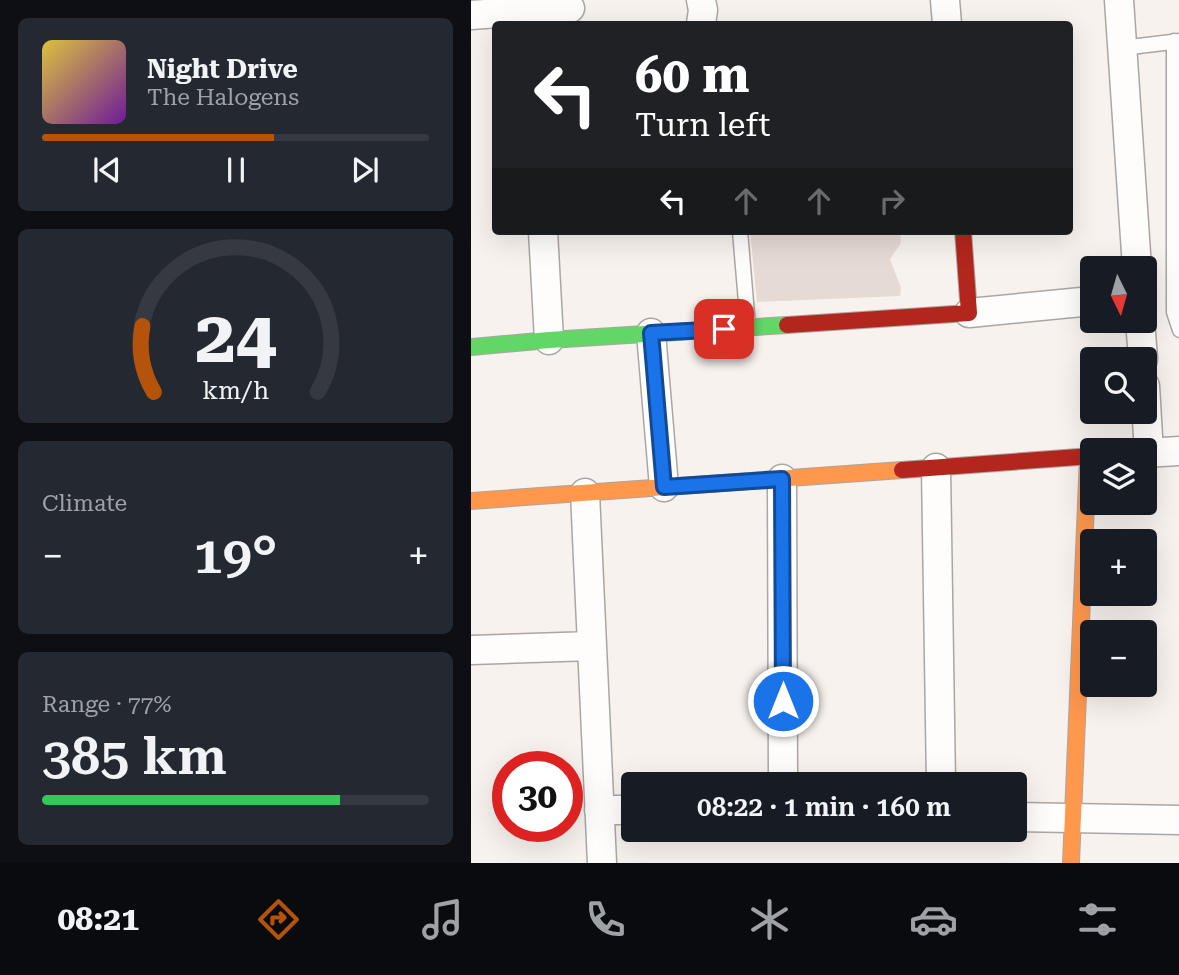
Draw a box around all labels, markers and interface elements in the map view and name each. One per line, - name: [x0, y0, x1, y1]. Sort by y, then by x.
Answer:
- text: 60 m: [635, 47, 750, 104]
- icon: left: [520, 49, 611, 140]
- text: Night Drive: [147, 54, 298, 84]
- text: The Halogens: [147, 84, 299, 111]
- text: Turn left: [635, 106, 770, 144]
- icon: previous: [88, 151, 126, 189]
- icon: pause: [217, 151, 255, 189]
- icon: next: [346, 151, 384, 189]
- icon: left: [654, 182, 692, 220]
- icon: ahead: [727, 182, 765, 220]
- icon: ahead: [800, 182, 838, 220]
- icon: right: [873, 182, 911, 220]
- north arrow: [1080, 256, 1157, 332]
- map controls: [1080, 256, 1157, 697]
- text: 24: [195, 295, 276, 380]
- pin: [694, 299, 754, 359]
- icon: arrive: [705, 310, 743, 348]
- button: search: [1080, 347, 1157, 424]
- text: km/h: [202, 376, 269, 405]
- button: layers: [1080, 438, 1157, 515]
- text: Climate: [42, 490, 127, 517]
- text: 19°: [194, 525, 277, 586]
- button: +: [1080, 529, 1157, 606]
- text: −: [42, 534, 63, 578]
- text: +: [408, 534, 429, 578]
- button: −: [1080, 620, 1157, 697]
- position arrow: [746, 664, 820, 738]
- text: Range · 77%: [42, 691, 171, 718]
- text: 385 km: [42, 726, 227, 787]
- speed limit sign: 30: [492, 751, 583, 842]
- text: 08:22 · 1 min · 160 m: [697, 792, 951, 822]
- icon: directions: [254, 895, 303, 944]
- icon: music: [418, 895, 467, 944]
- icon: phone: [581, 895, 630, 944]
- icon: climate: [745, 895, 794, 944]
- icon: car: [909, 895, 958, 944]
- icon: filters: [1073, 895, 1122, 944]
- text: 08:21: [57, 900, 139, 938]

